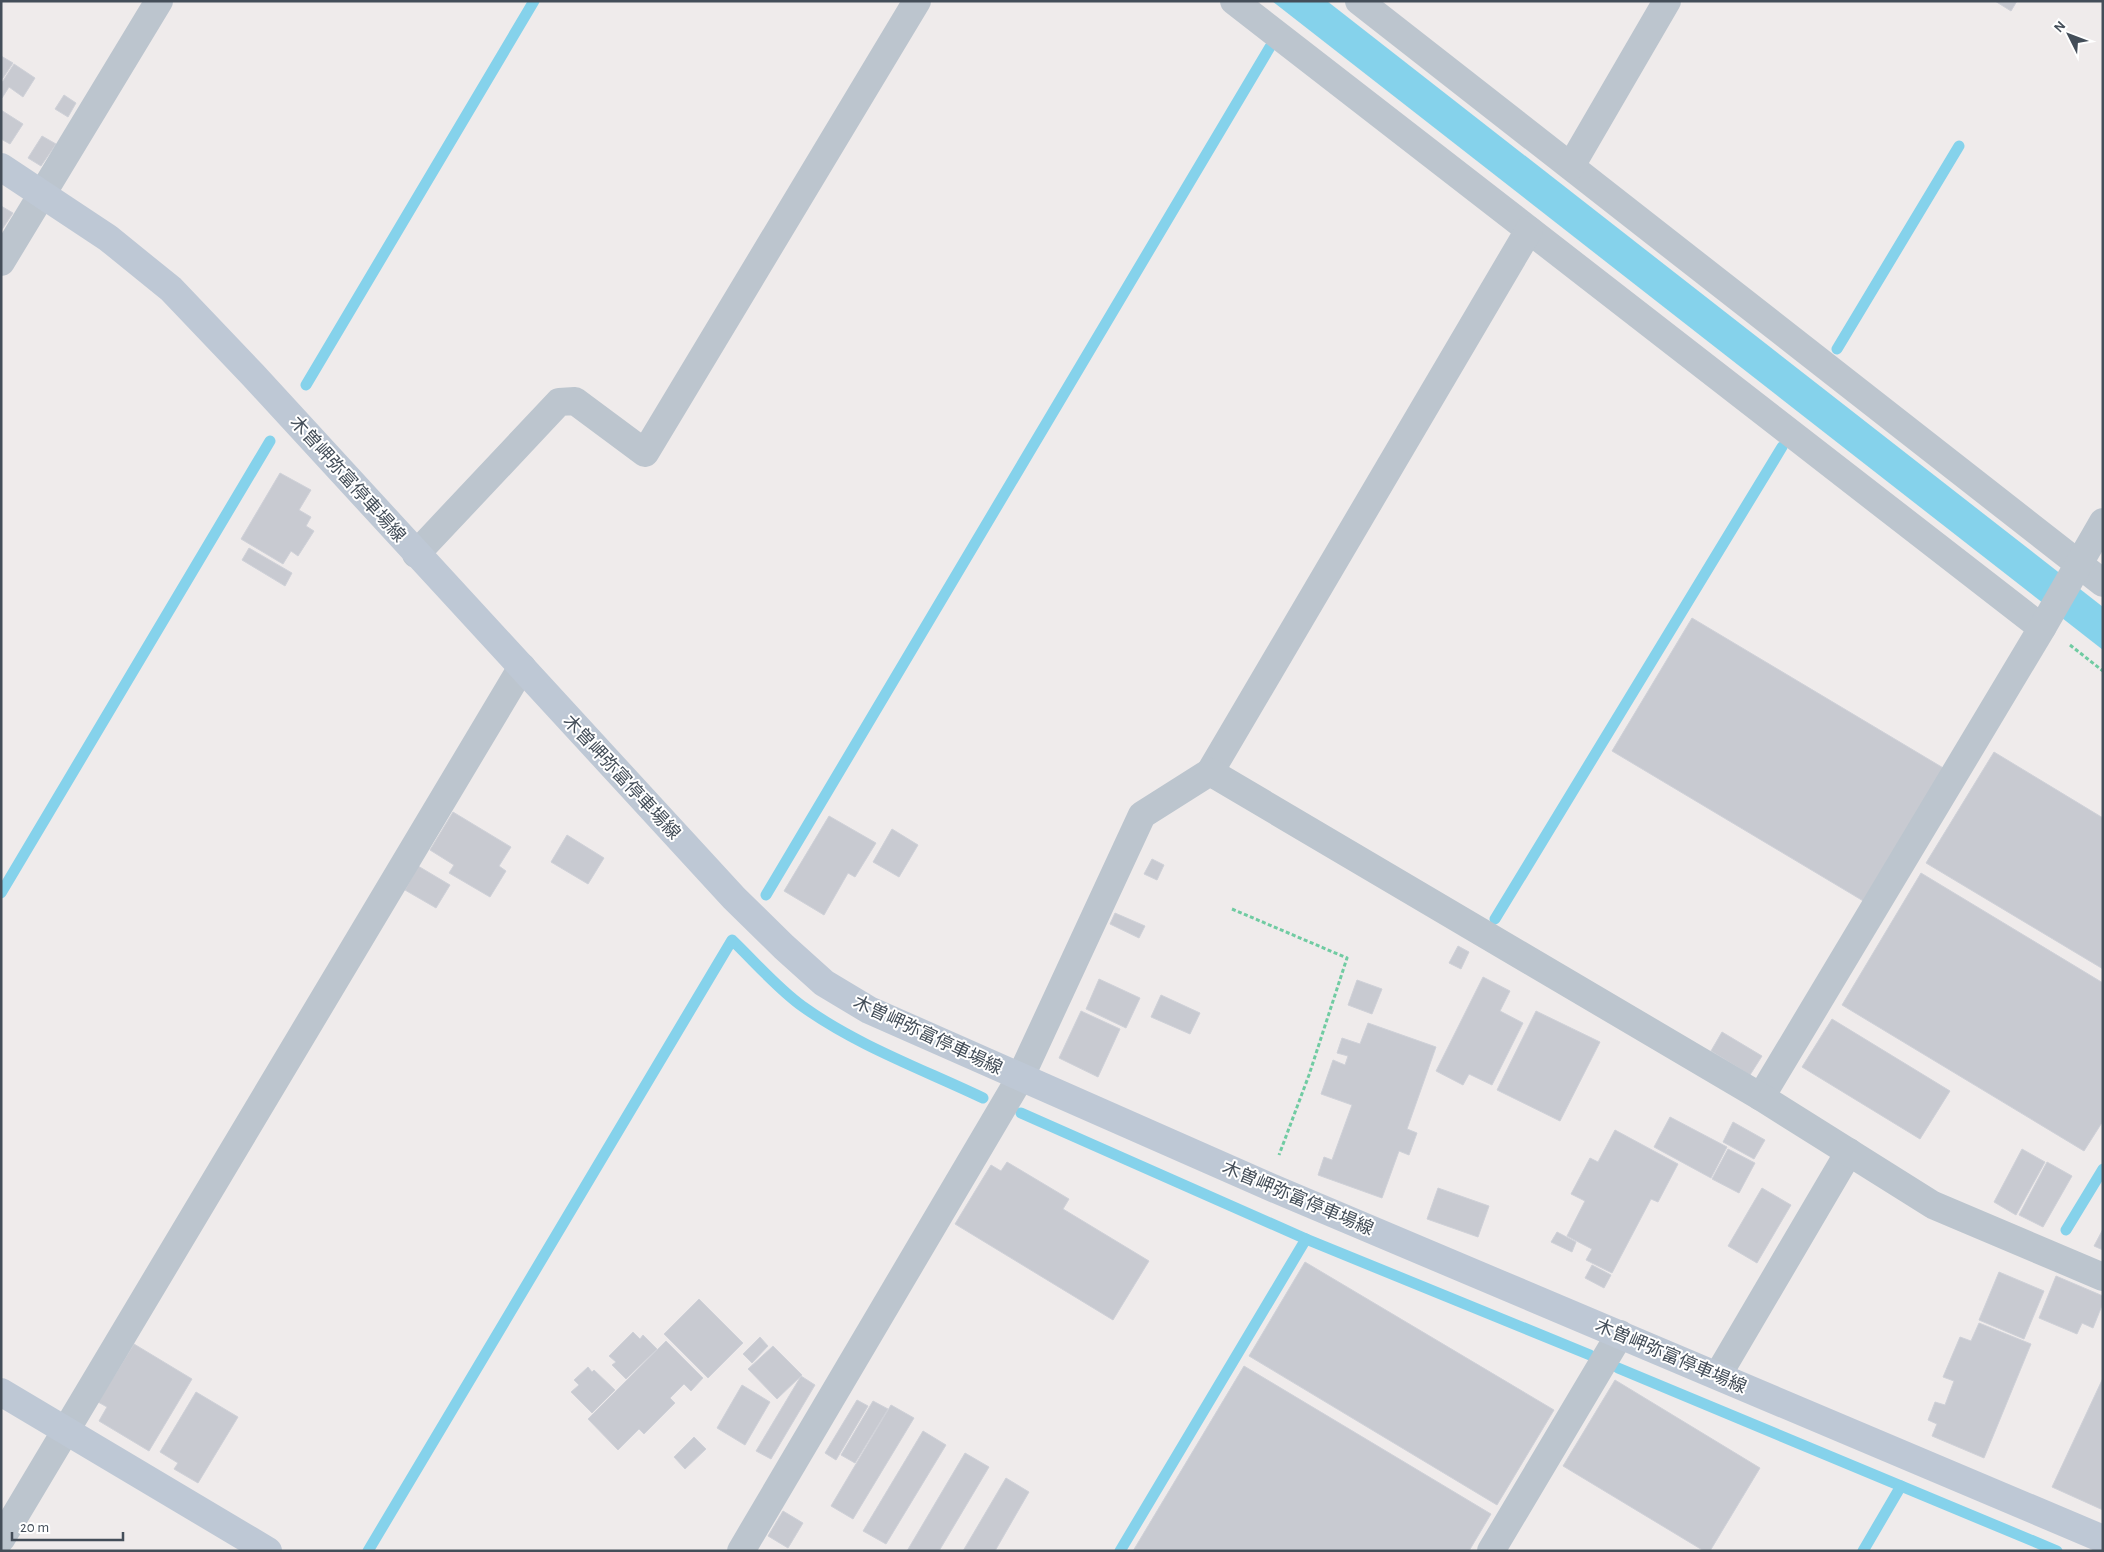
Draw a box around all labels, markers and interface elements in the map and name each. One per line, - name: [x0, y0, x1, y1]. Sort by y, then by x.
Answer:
- north arrow: [2044, 10, 2094, 60]
- text: N: [2052, 19, 2069, 35]
- street label: 木曽岬弥富停車場線: [286, 412, 410, 546]
- street label: 木曽岬弥富停車場線: [559, 711, 685, 843]
- street label: 木曽岬弥富停車場線: [850, 992, 1006, 1078]
- street label: 木曽岬弥富停車場線: [1220, 1157, 1376, 1239]
- street label: 木曽岬弥富停車場線: [1593, 1315, 1749, 1397]
- scale bar: [12, 1510, 124, 1542]
- text: 20 m: [20, 1520, 49, 1535]

